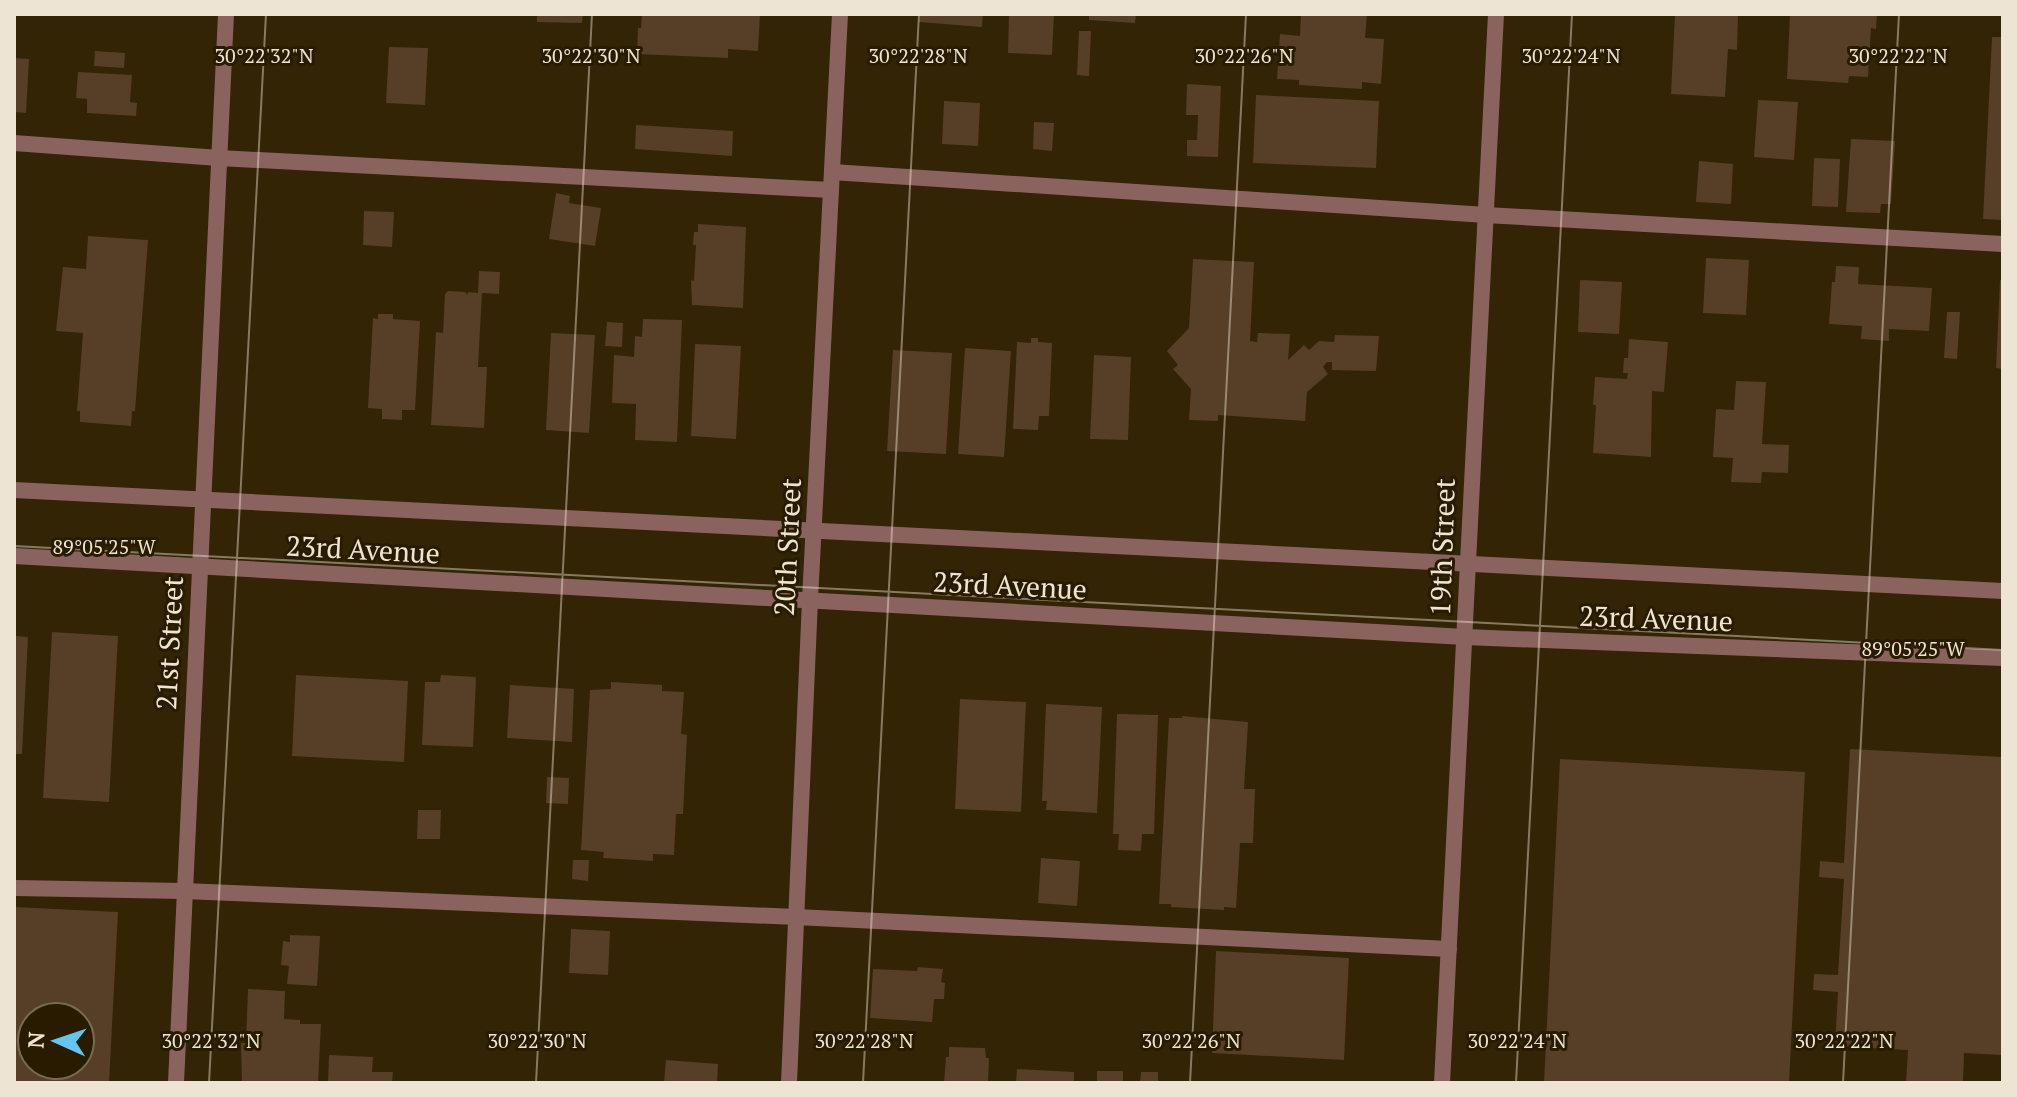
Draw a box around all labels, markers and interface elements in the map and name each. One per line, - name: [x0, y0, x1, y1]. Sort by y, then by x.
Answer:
- text: 30°22'32"N: [214, 42, 314, 69]
- text: 30°22'30"N: [541, 42, 641, 69]
- text: 30°22'28"N: [868, 42, 968, 69]
- text: 30°22'26"N: [1194, 42, 1294, 69]
- text: 30°22'24"N: [1521, 42, 1621, 69]
- text: 30°22'22"N: [1848, 42, 1948, 69]
- street label: 20th Street: [765, 476, 809, 617]
- street label: 19th Street: [1421, 477, 1463, 617]
- street label: 23rd Avenue: [285, 526, 441, 572]
- text: 89°05'25"W: [52, 533, 156, 560]
- street label: 23rd Avenue: [932, 562, 1088, 608]
- street label: 21st Street: [147, 575, 191, 711]
- street label: 23rd Avenue: [1578, 597, 1734, 639]
- text: 89°05'25"W: [1861, 635, 1965, 662]
- north arrow: [16, 1001, 96, 1081]
- text: 30°22'32"N: [161, 1027, 261, 1054]
- text: 30°22'30"N: [487, 1027, 587, 1054]
- text: 30°22'28"N: [814, 1027, 914, 1054]
- text: 30°22'26"N: [1141, 1027, 1241, 1054]
- text: 30°22'24"N: [1467, 1027, 1567, 1054]
- text: 30°22'22"N: [1794, 1027, 1894, 1054]
- text: N: [21, 1031, 50, 1049]

